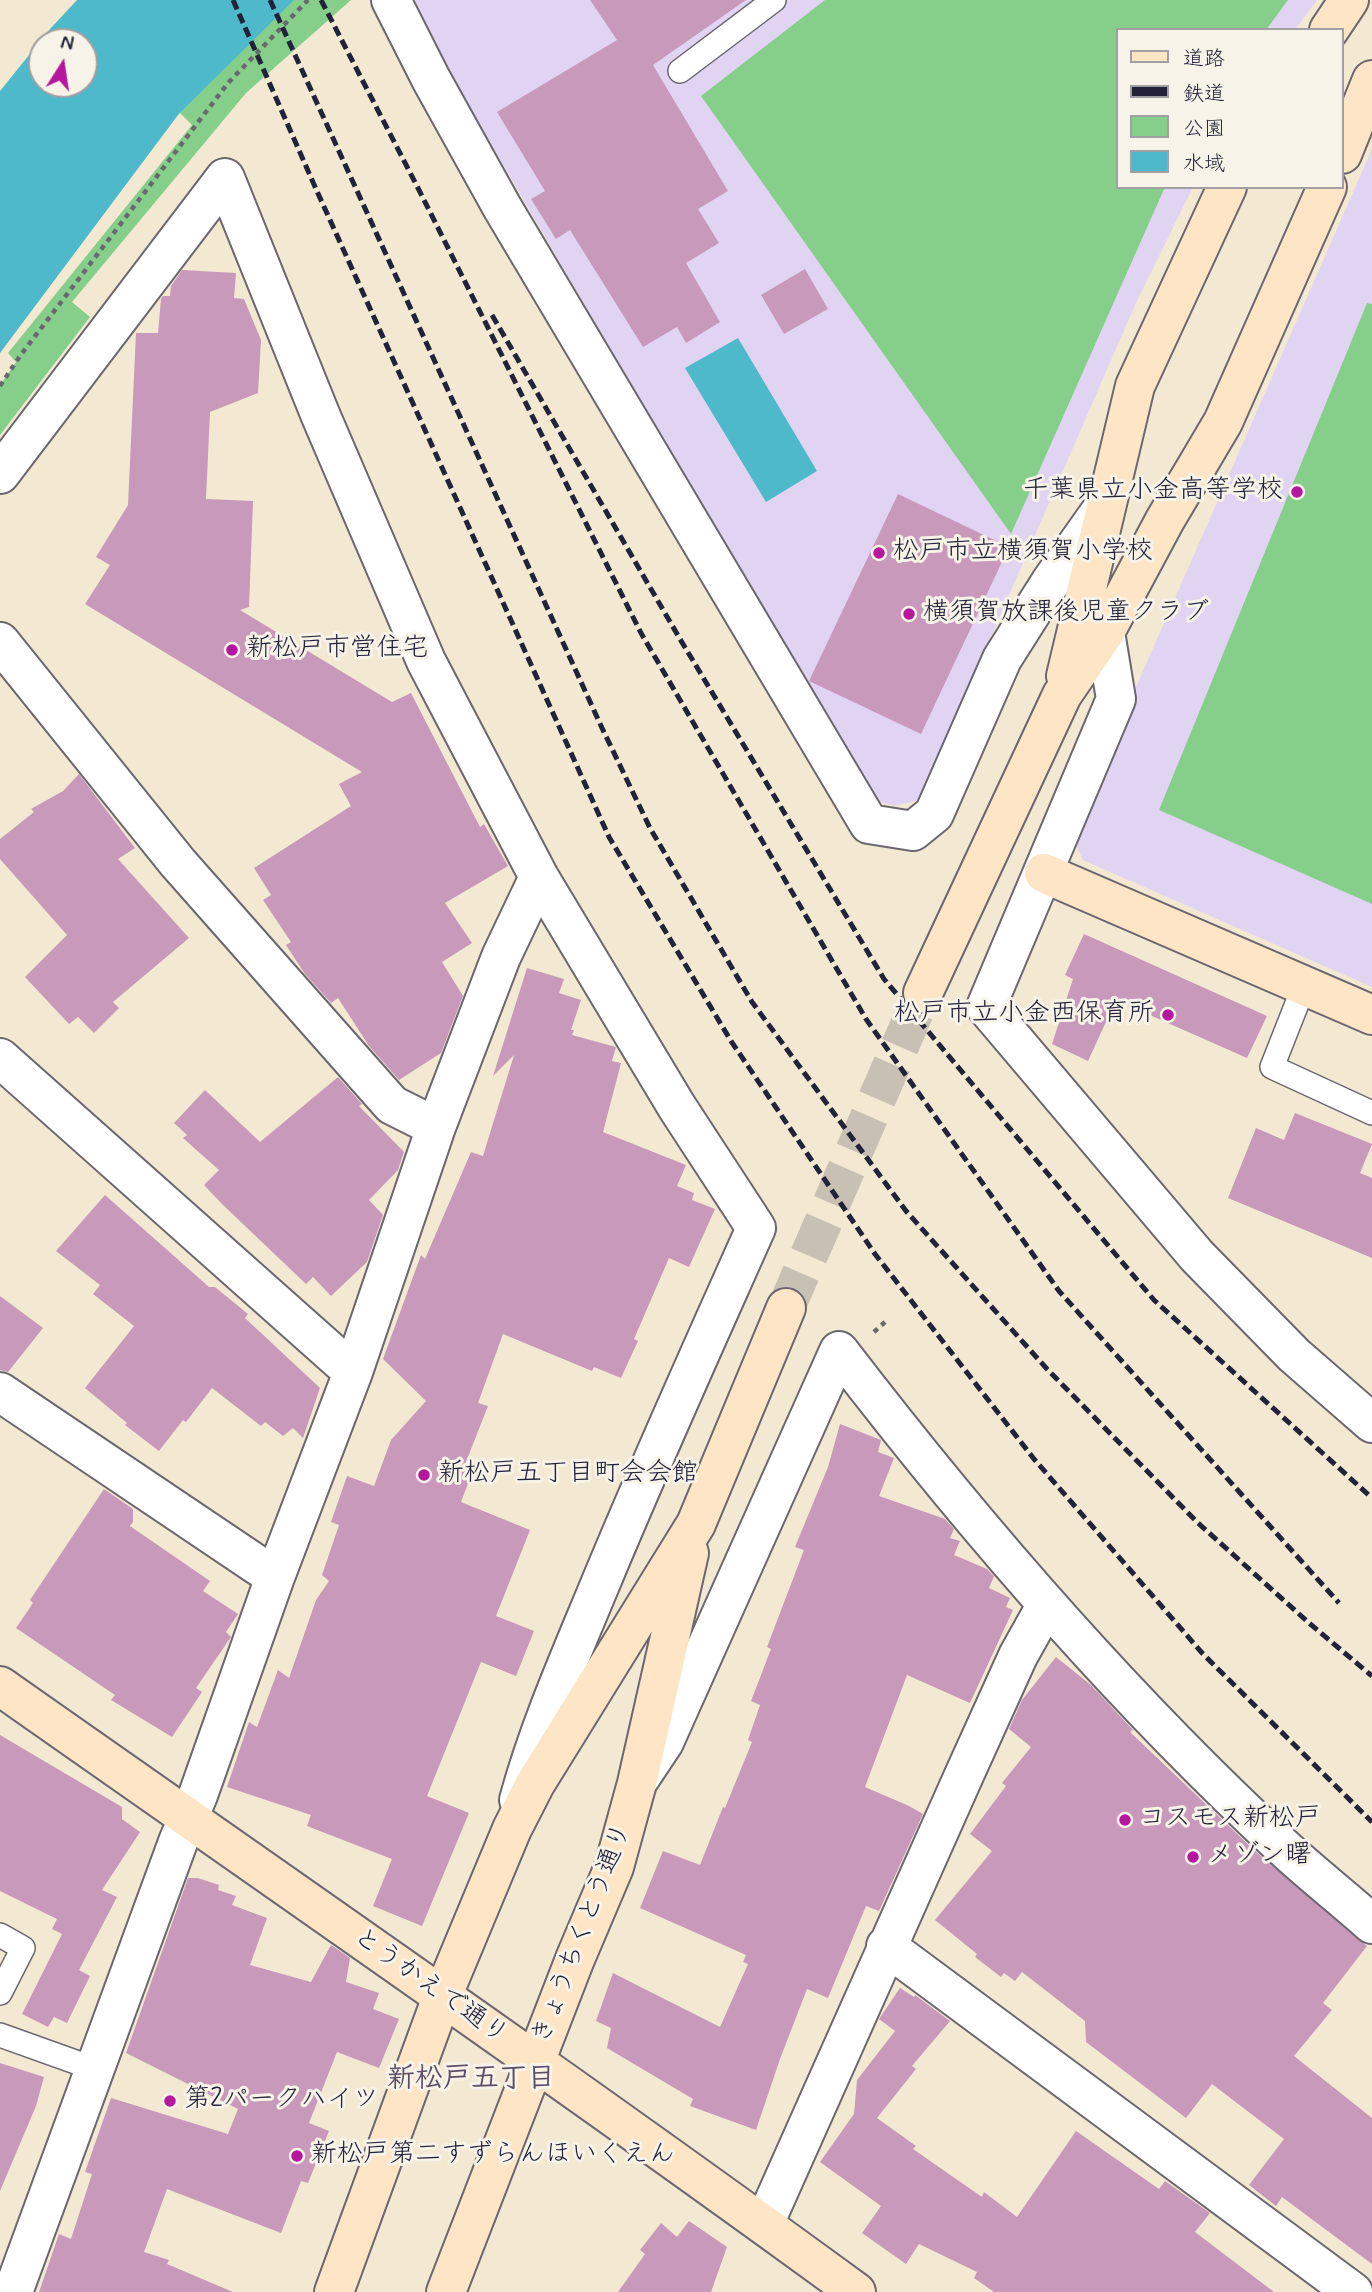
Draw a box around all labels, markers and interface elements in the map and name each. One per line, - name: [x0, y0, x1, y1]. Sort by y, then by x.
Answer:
- north arrow: [28, 28, 98, 98]
- legend: [1116, 28, 1344, 189]
- text: N: [58, 30, 76, 57]
- text: 道路: [1183, 45, 1225, 73]
- text: 鉄道: [1183, 80, 1225, 108]
- text: 公園: [1183, 115, 1225, 143]
- text: 水域: [1183, 150, 1225, 178]
- place label: 千葉県立小金高等学校: [1023, 476, 1283, 508]
- marker: 千葉県立小金高等学校: [1289, 484, 1305, 500]
- place label: 松戸市立横須賀小学校: [893, 537, 1153, 569]
- marker: 松戸市立横須賀小学校: [871, 545, 887, 561]
- place label: 横須賀放課後児童クラブ: [923, 598, 1209, 630]
- marker: 横須賀放課後児童クラブ: [901, 606, 917, 622]
- place label: 新松戸市営住宅: [246, 634, 428, 666]
- marker: 新松戸市営住宅: [224, 642, 240, 658]
- place label: 松戸市立小金西保育所: [894, 999, 1154, 1031]
- marker: 松戸市立小金西保育所: [1160, 1007, 1176, 1023]
- place label: 新松戸五丁目町会会館: [438, 1459, 698, 1491]
- marker: 新松戸五丁目町会会館: [416, 1467, 432, 1483]
- place label: コスモス新松戸: [1139, 1804, 1321, 1836]
- marker: コスモス新松戸: [1117, 1812, 1133, 1828]
- street label: きょうちくとう通り: [527, 1819, 639, 2049]
- place label: メゾン曙: [1207, 1841, 1311, 1873]
- marker: メゾン曙: [1185, 1849, 1201, 1865]
- street label: とうかえで通り: [347, 1922, 513, 2052]
- district label: 新松戸五丁目: [387, 2063, 555, 2097]
- place label: 第2パークハイツ: [184, 2085, 379, 2117]
- marker: 第2パークハイツ: [162, 2093, 178, 2109]
- place label: 新松戸第二すずらんほいくえん: [311, 2140, 675, 2172]
- marker: 新松戸第二すずらんほいくえん: [289, 2148, 305, 2164]

